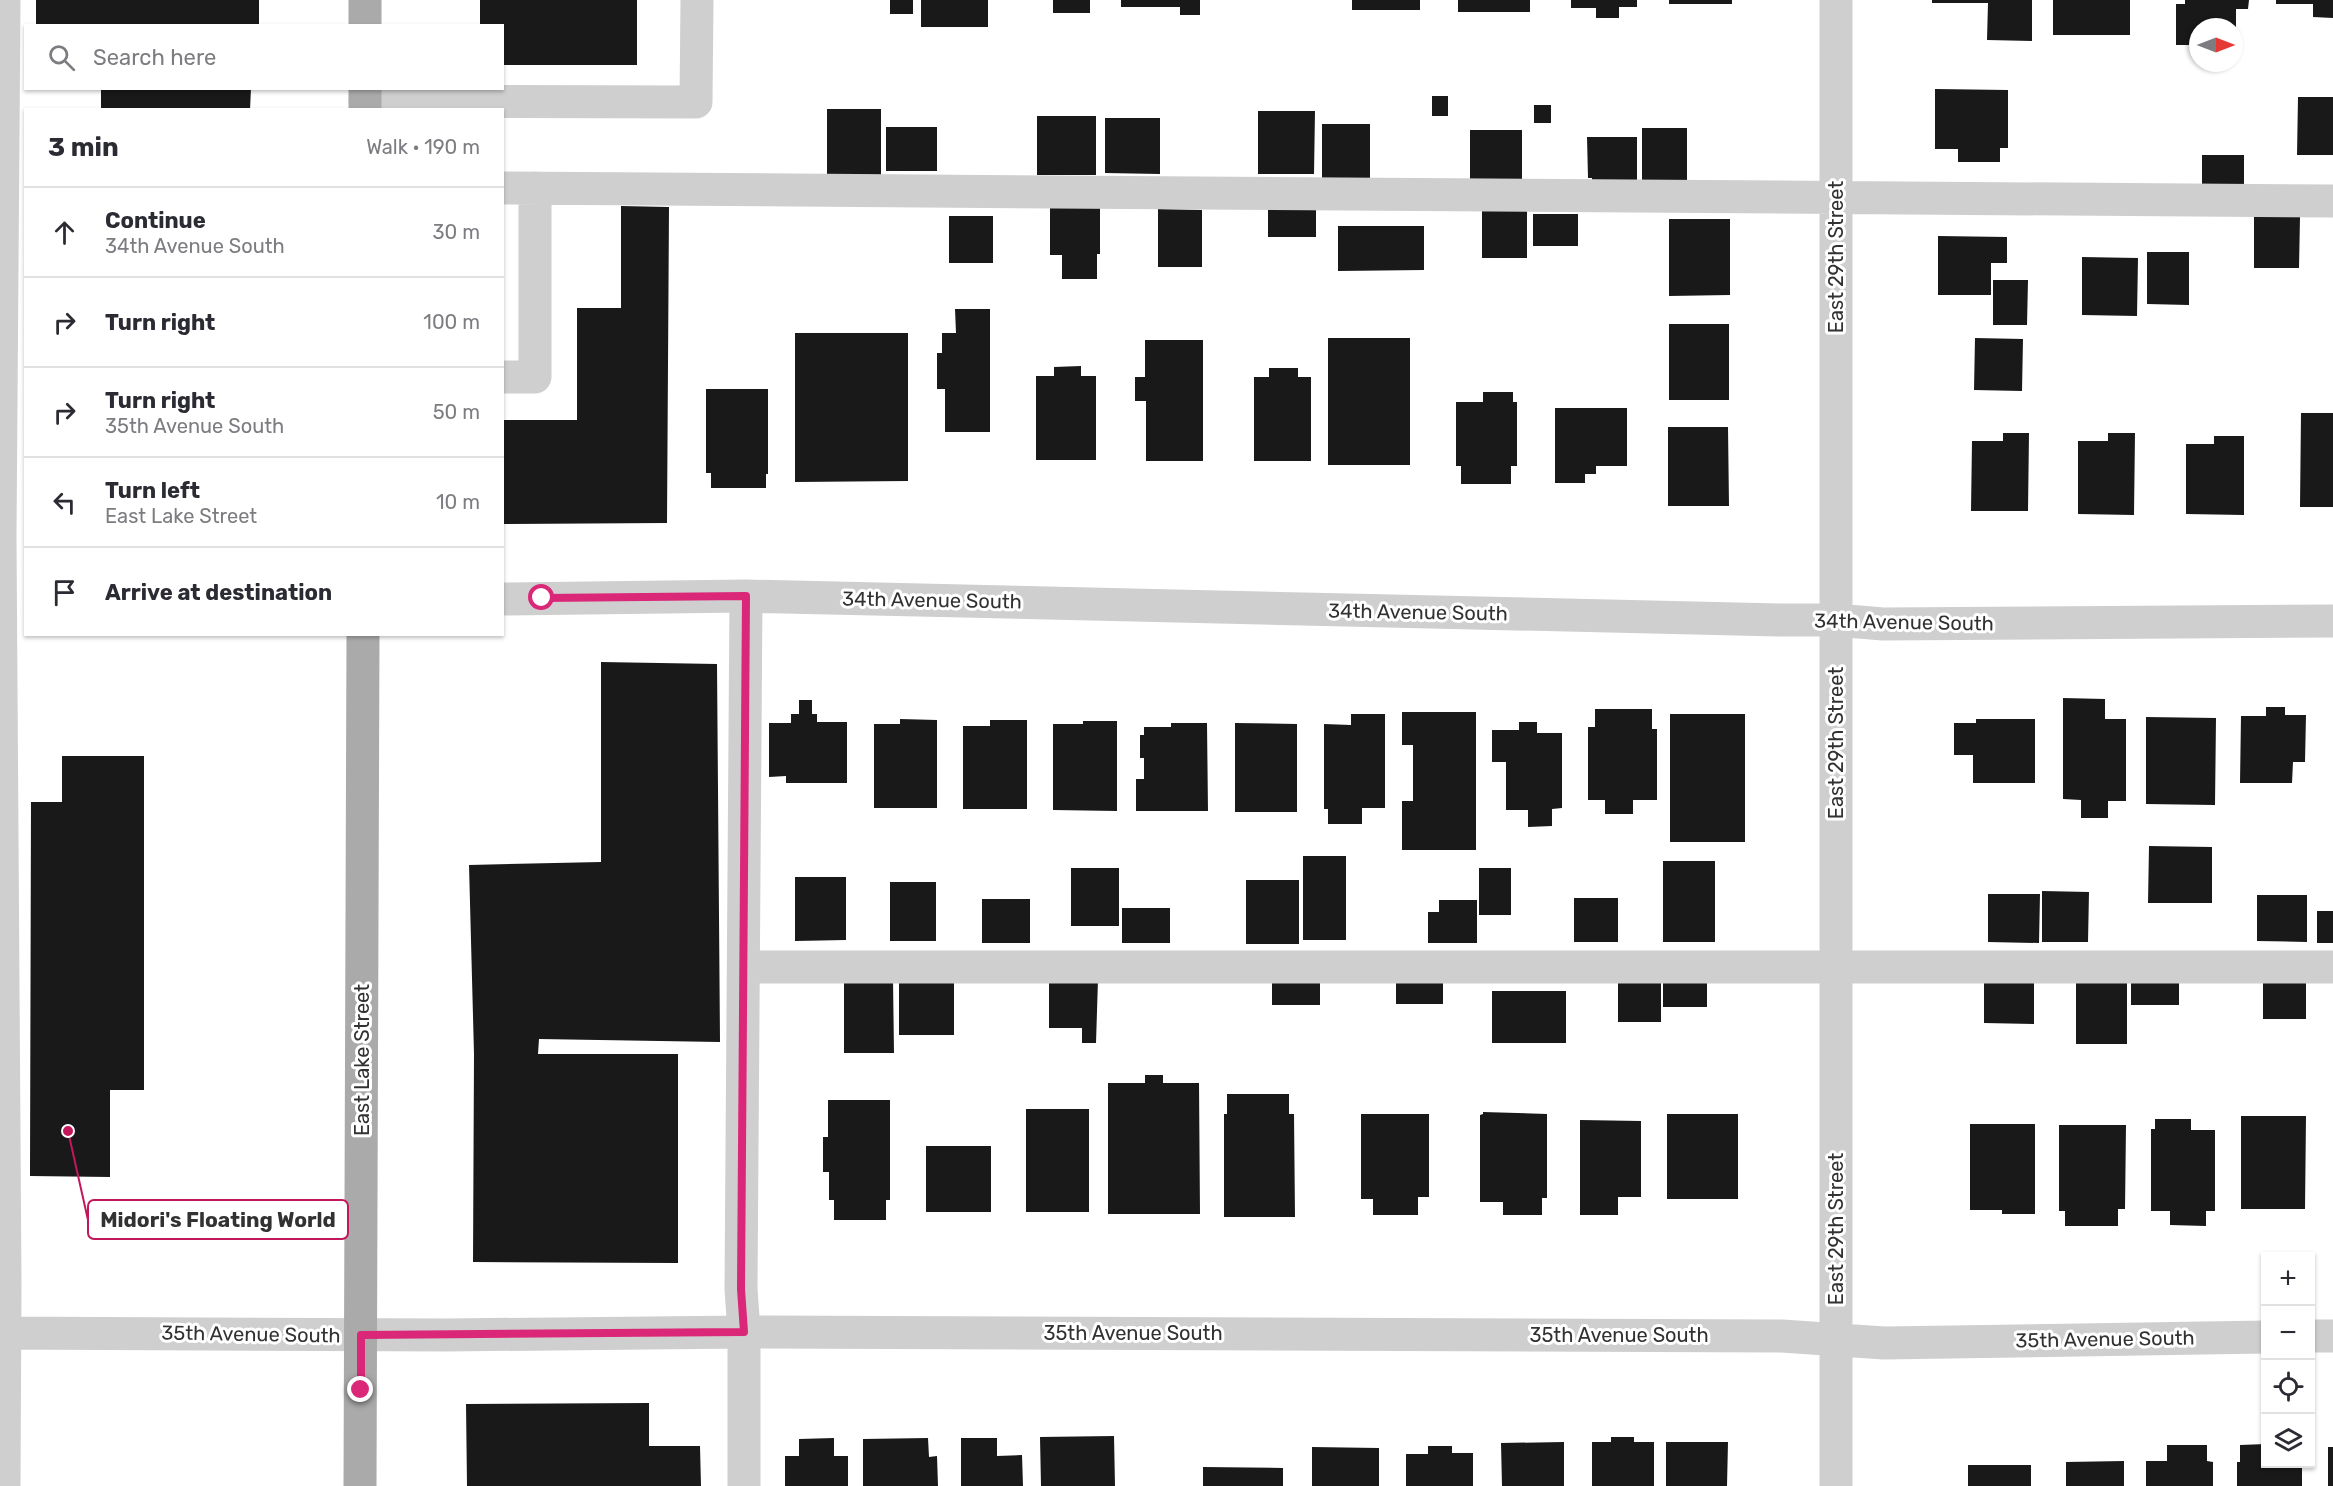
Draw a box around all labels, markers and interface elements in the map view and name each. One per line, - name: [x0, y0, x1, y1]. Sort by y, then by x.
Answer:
- north arrow: [2189, 18, 2243, 72]
- search box: [24, 24, 504, 90]
- icon: search: [45, 41, 78, 74]
- text: Search here: [93, 44, 216, 71]
- text: 3 min: [48, 132, 119, 163]
- text: Walk · 190 m: [366, 135, 480, 159]
- street label: East 29th Street: [1824, 181, 1848, 333]
- text: Continue: [105, 207, 206, 234]
- icon: ahead: [48, 216, 81, 249]
- text: 30 m: [433, 220, 480, 244]
- text: 34th Avenue South: [105, 234, 285, 258]
- icon: right: [48, 306, 81, 339]
- text: Turn right: [105, 309, 215, 336]
- text: 100 m: [423, 310, 480, 334]
- text: Turn right: [105, 387, 215, 414]
- icon: right: [48, 396, 81, 429]
- text: 50 m: [433, 400, 480, 424]
- text: 35th Avenue South: [105, 414, 284, 438]
- text: Turn left: [105, 477, 200, 504]
- icon: left: [48, 486, 81, 519]
- text: 10 m: [436, 490, 480, 514]
- text: East Lake Street: [105, 504, 257, 528]
- icon: arrive: [48, 576, 81, 609]
- text: Arrive at destination: [105, 579, 332, 606]
- route start: [528, 584, 554, 610]
- street label: 34th Avenue South: [842, 586, 1022, 614]
- street label: 34th Avenue South: [1328, 598, 1508, 626]
- street label: 34th Avenue South: [1814, 608, 1994, 636]
- street label: East 29th Street: [1824, 667, 1848, 819]
- street label: East Lake Street: [350, 984, 374, 1136]
- street label: East 29th Street: [1824, 1153, 1848, 1305]
- callout: Midori's Floating World: [88, 1200, 348, 1239]
- text: Midori's Floating World: [100, 1207, 336, 1232]
- map controls: [2261, 1252, 2315, 1468]
- button: +: [2261, 1252, 2315, 1306]
- button: −: [2261, 1306, 2315, 1360]
- street label: 35th Avenue South: [161, 1320, 341, 1348]
- street label: 35th Avenue South: [1043, 1321, 1223, 1345]
- street label: 35th Avenue South: [1529, 1323, 1709, 1347]
- street label: 35th Avenue South: [2015, 1325, 2195, 1353]
- button: locate: [2261, 1360, 2315, 1414]
- route end: [347, 1376, 373, 1402]
- button: layers: [2261, 1414, 2315, 1468]

